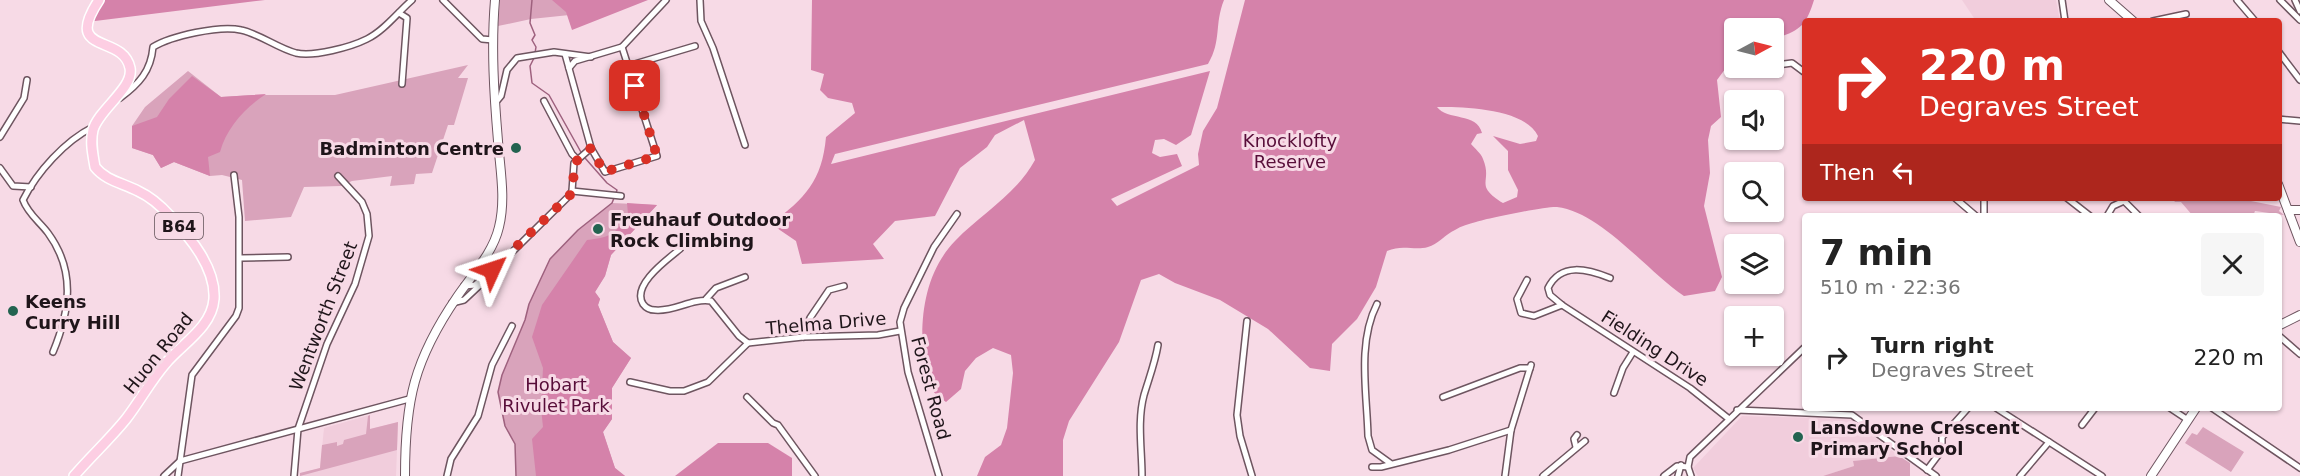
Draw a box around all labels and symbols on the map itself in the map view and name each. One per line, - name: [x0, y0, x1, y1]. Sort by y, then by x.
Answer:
- north arrow: [1724, 18, 1784, 78]
- pin: [609, 60, 660, 111]
- park label: Knocklofty Reserve: [1243, 130, 1337, 172]
- place label: Badminton Centre: [320, 138, 504, 159]
- marker: Badminton Centre: [509, 141, 523, 155]
- place label: Freuhauf Outdoor Rock Climbing: [610, 209, 790, 251]
- road number: B64: [155, 213, 203, 239]
- marker: Freuhauf Outdoor Rock Climbing: [591, 222, 605, 236]
- street label: Wentworth Street: [285, 238, 361, 394]
- position arrow: [460, 238, 524, 302]
- place label: Keens Curry Hill: [25, 291, 120, 333]
- marker: Keens Curry Hill: [6, 304, 20, 318]
- street label: Fielding Drive: [1598, 306, 1712, 390]
- street label: Thelma Drive: [764, 307, 887, 339]
- street label: Huon Road: [119, 308, 197, 398]
- street label: Forest Road: [907, 334, 955, 442]
- park label: Hobart Rivulet Park: [502, 374, 610, 416]
- place label: Lansdowne Crescent Primary School: [1810, 417, 2020, 459]
- marker: Lansdowne Crescent Primary School: [1791, 430, 1805, 444]

